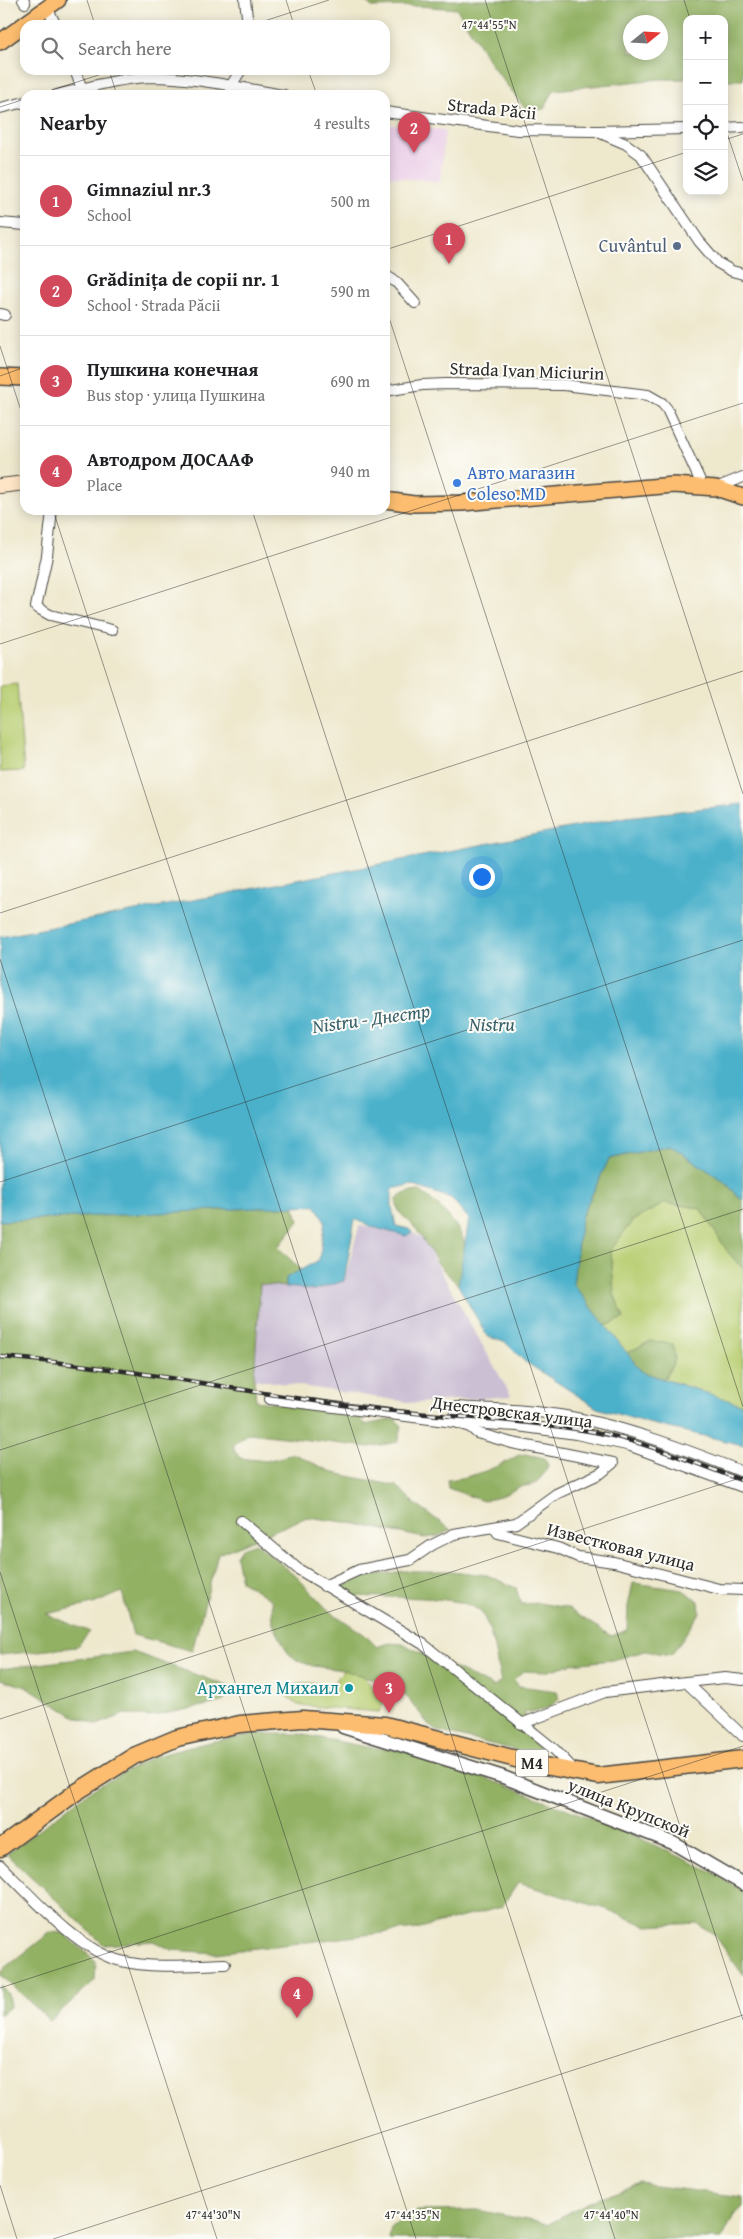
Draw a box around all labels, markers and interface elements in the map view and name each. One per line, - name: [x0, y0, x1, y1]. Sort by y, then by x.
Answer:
- north arrow: [623, 15, 668, 60]
- map controls: [683, 15, 728, 195]
- button: +: [683, 15, 728, 60]
- text: 47°44'55"N: [461, 16, 517, 33]
- search box: [20, 20, 390, 75]
- icon: search: [38, 34, 66, 62]
- text: Search here: [78, 34, 172, 62]
- button: −: [683, 60, 728, 105]
- street label: Strada Păcii: [446, 90, 538, 127]
- button: locate: [683, 105, 728, 150]
- text: Nearby: [40, 107, 107, 138]
- text: 4 results: [313, 111, 370, 135]
- pin: 2: [398, 112, 430, 153]
- button: layers: [683, 150, 728, 195]
- text: Gimnaziul nr.3: [87, 175, 211, 203]
- text: 1: [52, 189, 60, 213]
- text: 500 m: [330, 189, 370, 213]
- text: School: [87, 203, 131, 227]
- pin: 1: [433, 223, 465, 264]
- place label: Cuvântul: [599, 232, 667, 259]
- marker: Cuvântul: [671, 240, 683, 252]
- text: Grădinița de copii nr. 1: [87, 265, 280, 293]
- text: 2: [52, 279, 60, 303]
- text: 590 m: [330, 279, 370, 303]
- text: School · Strada Păcii: [87, 293, 221, 317]
- street label: Strada Ivan Miciurin: [449, 354, 605, 387]
- text: Пушкина конечная: [87, 355, 259, 383]
- text: 3: [52, 369, 60, 393]
- text: 690 m: [330, 369, 370, 393]
- text: Bus stop · улица Пушкина: [87, 383, 265, 407]
- text: Автодром ДОСААФ: [87, 445, 254, 473]
- text: 4: [52, 459, 60, 483]
- text: 940 m: [330, 459, 370, 483]
- place label: Авто магазин Coleso.MD: [467, 459, 575, 507]
- text: Place: [87, 473, 122, 497]
- marker: Авто магазин Coleso.MD: [451, 477, 463, 489]
- your location: [469, 864, 495, 890]
- water label: Nistru - Днестр: [309, 996, 432, 1040]
- water label: Nistru: [468, 1010, 515, 1038]
- street label: Днестровская улица: [429, 1388, 595, 1435]
- street label: Известковая улица: [544, 1515, 698, 1578]
- pin: 3: [373, 1672, 405, 1713]
- place label: Архангел Михаил: [197, 1674, 339, 1701]
- marker: Архангел Михаил: [343, 1682, 355, 1694]
- road number: M4: [516, 1750, 548, 1776]
- street label: улица Крупской: [563, 1770, 695, 1844]
- pin: 4: [281, 1977, 313, 2018]
- text: 47°44'30"N: [185, 2206, 241, 2223]
- text: 47°44'35"N: [384, 2206, 440, 2223]
- text: 47°44'40"N: [583, 2206, 639, 2223]

